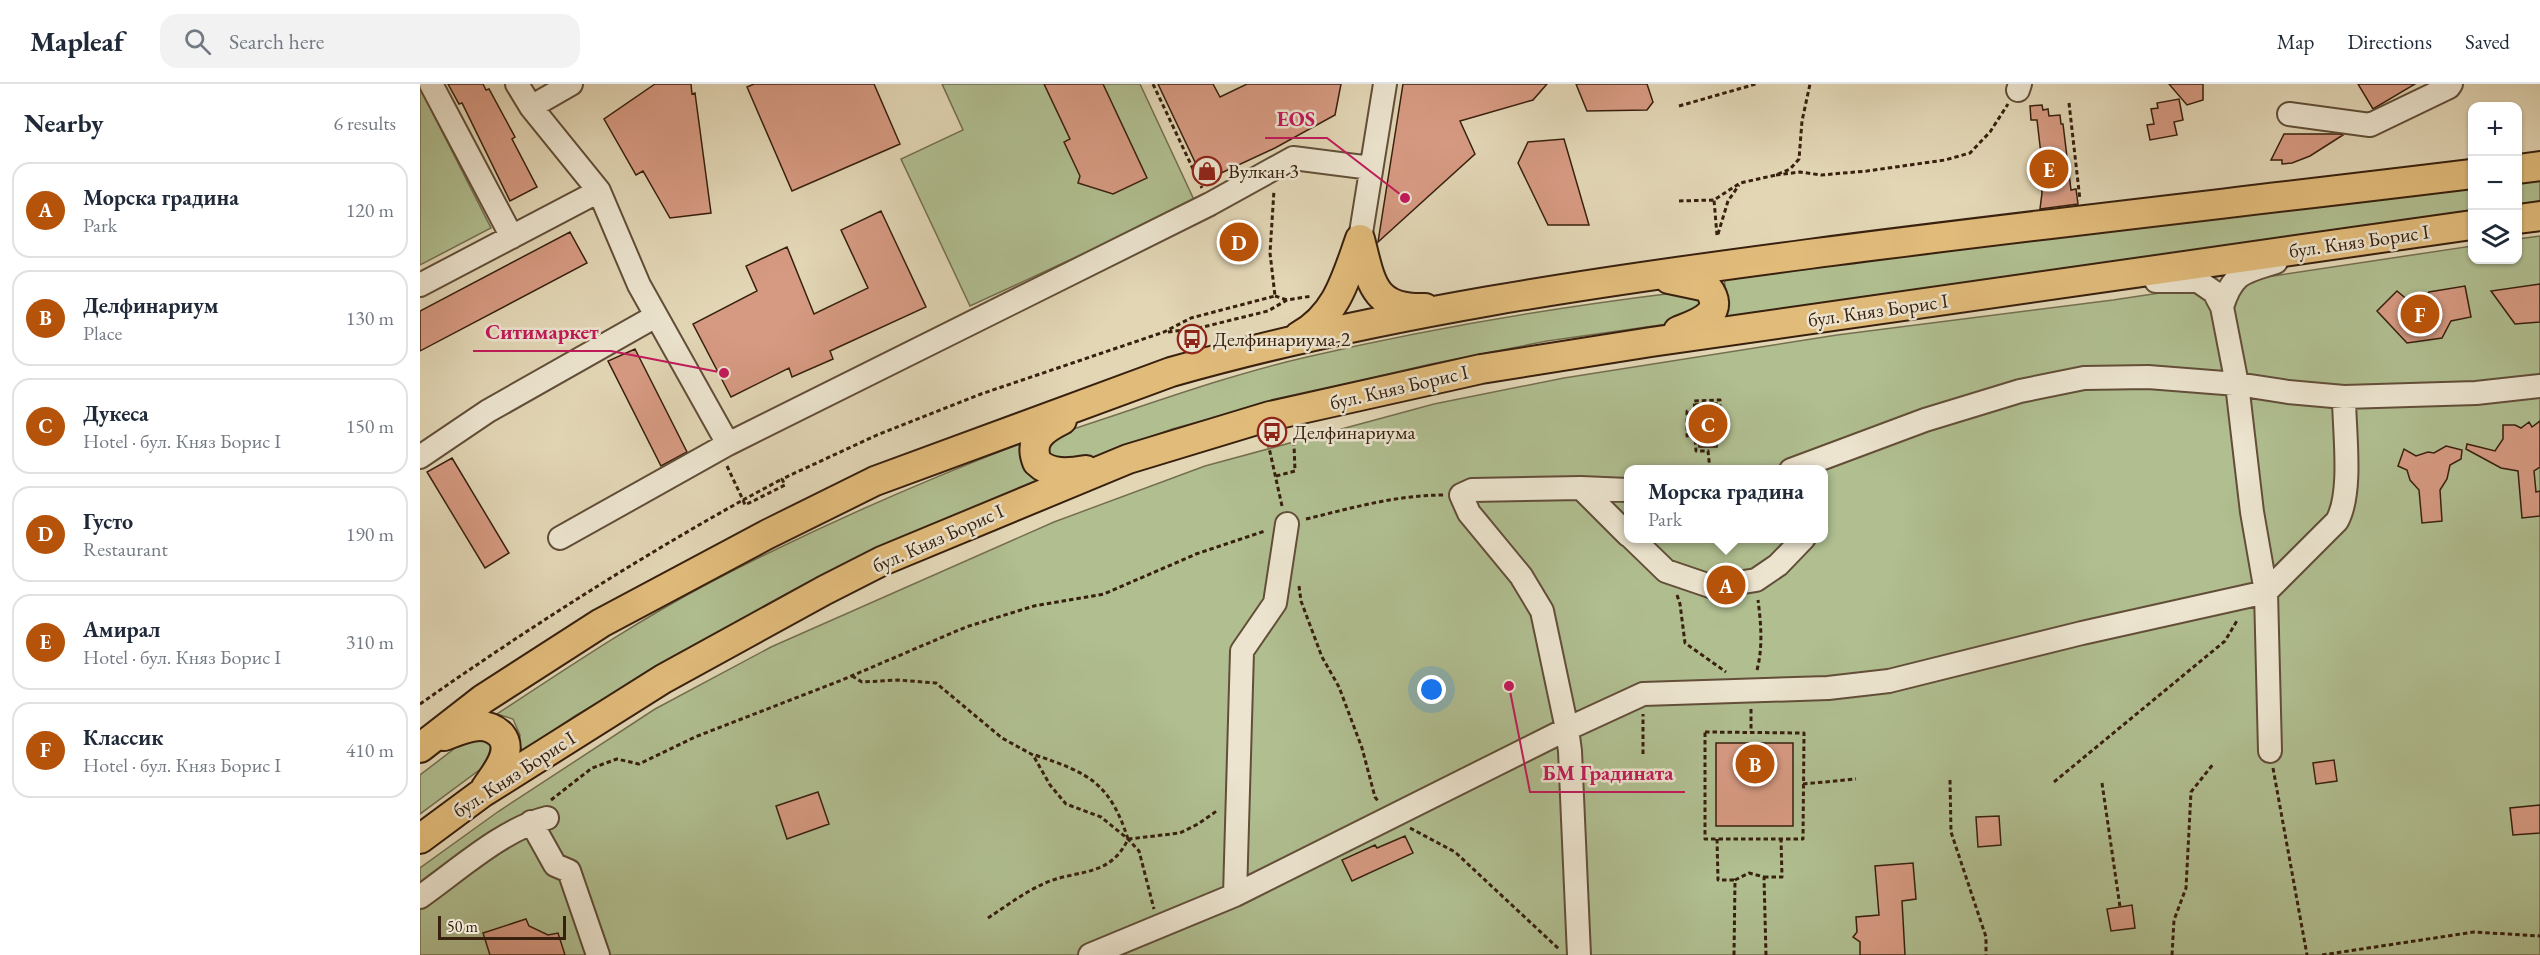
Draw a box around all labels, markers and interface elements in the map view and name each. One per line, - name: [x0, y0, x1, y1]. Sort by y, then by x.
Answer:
- search box: [160, 14, 580, 68]
- text: Mapleaf: [30, 23, 124, 59]
- icon: search: [181, 25, 214, 58]
- text: Search here: [229, 27, 324, 56]
- text: Map: [2277, 28, 2314, 55]
- text: Directions: [2347, 28, 2432, 55]
- text: Saved: [2465, 28, 2510, 55]
- callout: EOS: [1265, 99, 1327, 138]
- map controls: [2468, 102, 2522, 264]
- button: +: [2468, 102, 2522, 156]
- text: EOS: [1277, 105, 1315, 132]
- text: Nearby: [24, 106, 104, 140]
- text: 6 results: [333, 110, 396, 136]
- pin: E: [2030, 146, 2068, 191]
- shop icon: Вулкан 3: [1191, 155, 1223, 187]
- button: −: [2468, 156, 2522, 210]
- place label: Вулкан 3: [1228, 158, 1299, 184]
- text: Морска градина: [83, 183, 239, 212]
- text: A: [38, 197, 53, 223]
- text: 120 m: [346, 197, 394, 223]
- button: layers: [2468, 210, 2522, 264]
- text: Park: [83, 212, 117, 238]
- street label: бул. Княз Борис I: [2287, 218, 2431, 264]
- pin: D: [1220, 220, 1258, 264]
- street label: бул. Княз Борис I: [1806, 287, 1950, 333]
- text: Делфинариум: [83, 291, 219, 320]
- pin: F: [2400, 292, 2440, 336]
- text: B: [39, 305, 52, 331]
- text: 130 m: [346, 305, 394, 331]
- callout: Ситимаркет: [473, 312, 611, 351]
- text: Ситимаркет: [485, 318, 599, 345]
- text: Place: [83, 320, 122, 346]
- bus stop icon: Делфинариума-2: [1176, 323, 1208, 355]
- place label: Делфинариума-2: [1213, 326, 1351, 352]
- street label: бул. Княз Борис I: [1327, 358, 1471, 416]
- text: Дукеса: [83, 399, 149, 428]
- pin: C: [1688, 402, 1728, 446]
- text: C: [38, 413, 53, 439]
- text: 150 m: [346, 413, 394, 439]
- bus stop icon: Делфинариума: [1256, 416, 1288, 448]
- place label: Делфинариума: [1293, 419, 1415, 445]
- text: Hotel · бул. Княз Борис I: [83, 428, 281, 454]
- popup: [1624, 465, 1828, 543]
- text: Морска градина: [1648, 477, 1804, 506]
- street label: бул. Княз Борис I: [868, 497, 1008, 579]
- text: Park: [1648, 506, 1682, 532]
- text: Густо: [83, 507, 133, 536]
- text: D: [38, 521, 53, 547]
- text: 190 m: [346, 521, 394, 547]
- text: Restaurant: [83, 536, 168, 562]
- pin: A: [1706, 562, 1746, 608]
- text: Амирал: [83, 615, 160, 644]
- text: E: [40, 629, 51, 655]
- text: 310 m: [346, 629, 394, 655]
- text: Hotel · бул. Княз Борис I: [83, 644, 281, 670]
- your location: [1417, 675, 1446, 704]
- text: Классик: [83, 723, 163, 752]
- street label: бул. Княз Борис I: [448, 725, 580, 823]
- text: F: [40, 737, 51, 763]
- text: 410 m: [346, 737, 394, 763]
- pin: B: [1736, 742, 1774, 786]
- text: Hotel · бул. Княз Борис I: [83, 752, 281, 778]
- callout: БМ Градината: [1530, 753, 1685, 792]
- text: БМ Градината: [1543, 759, 1674, 786]
- scale bar: [438, 913, 566, 940]
- text: 50 m: [447, 916, 478, 937]

